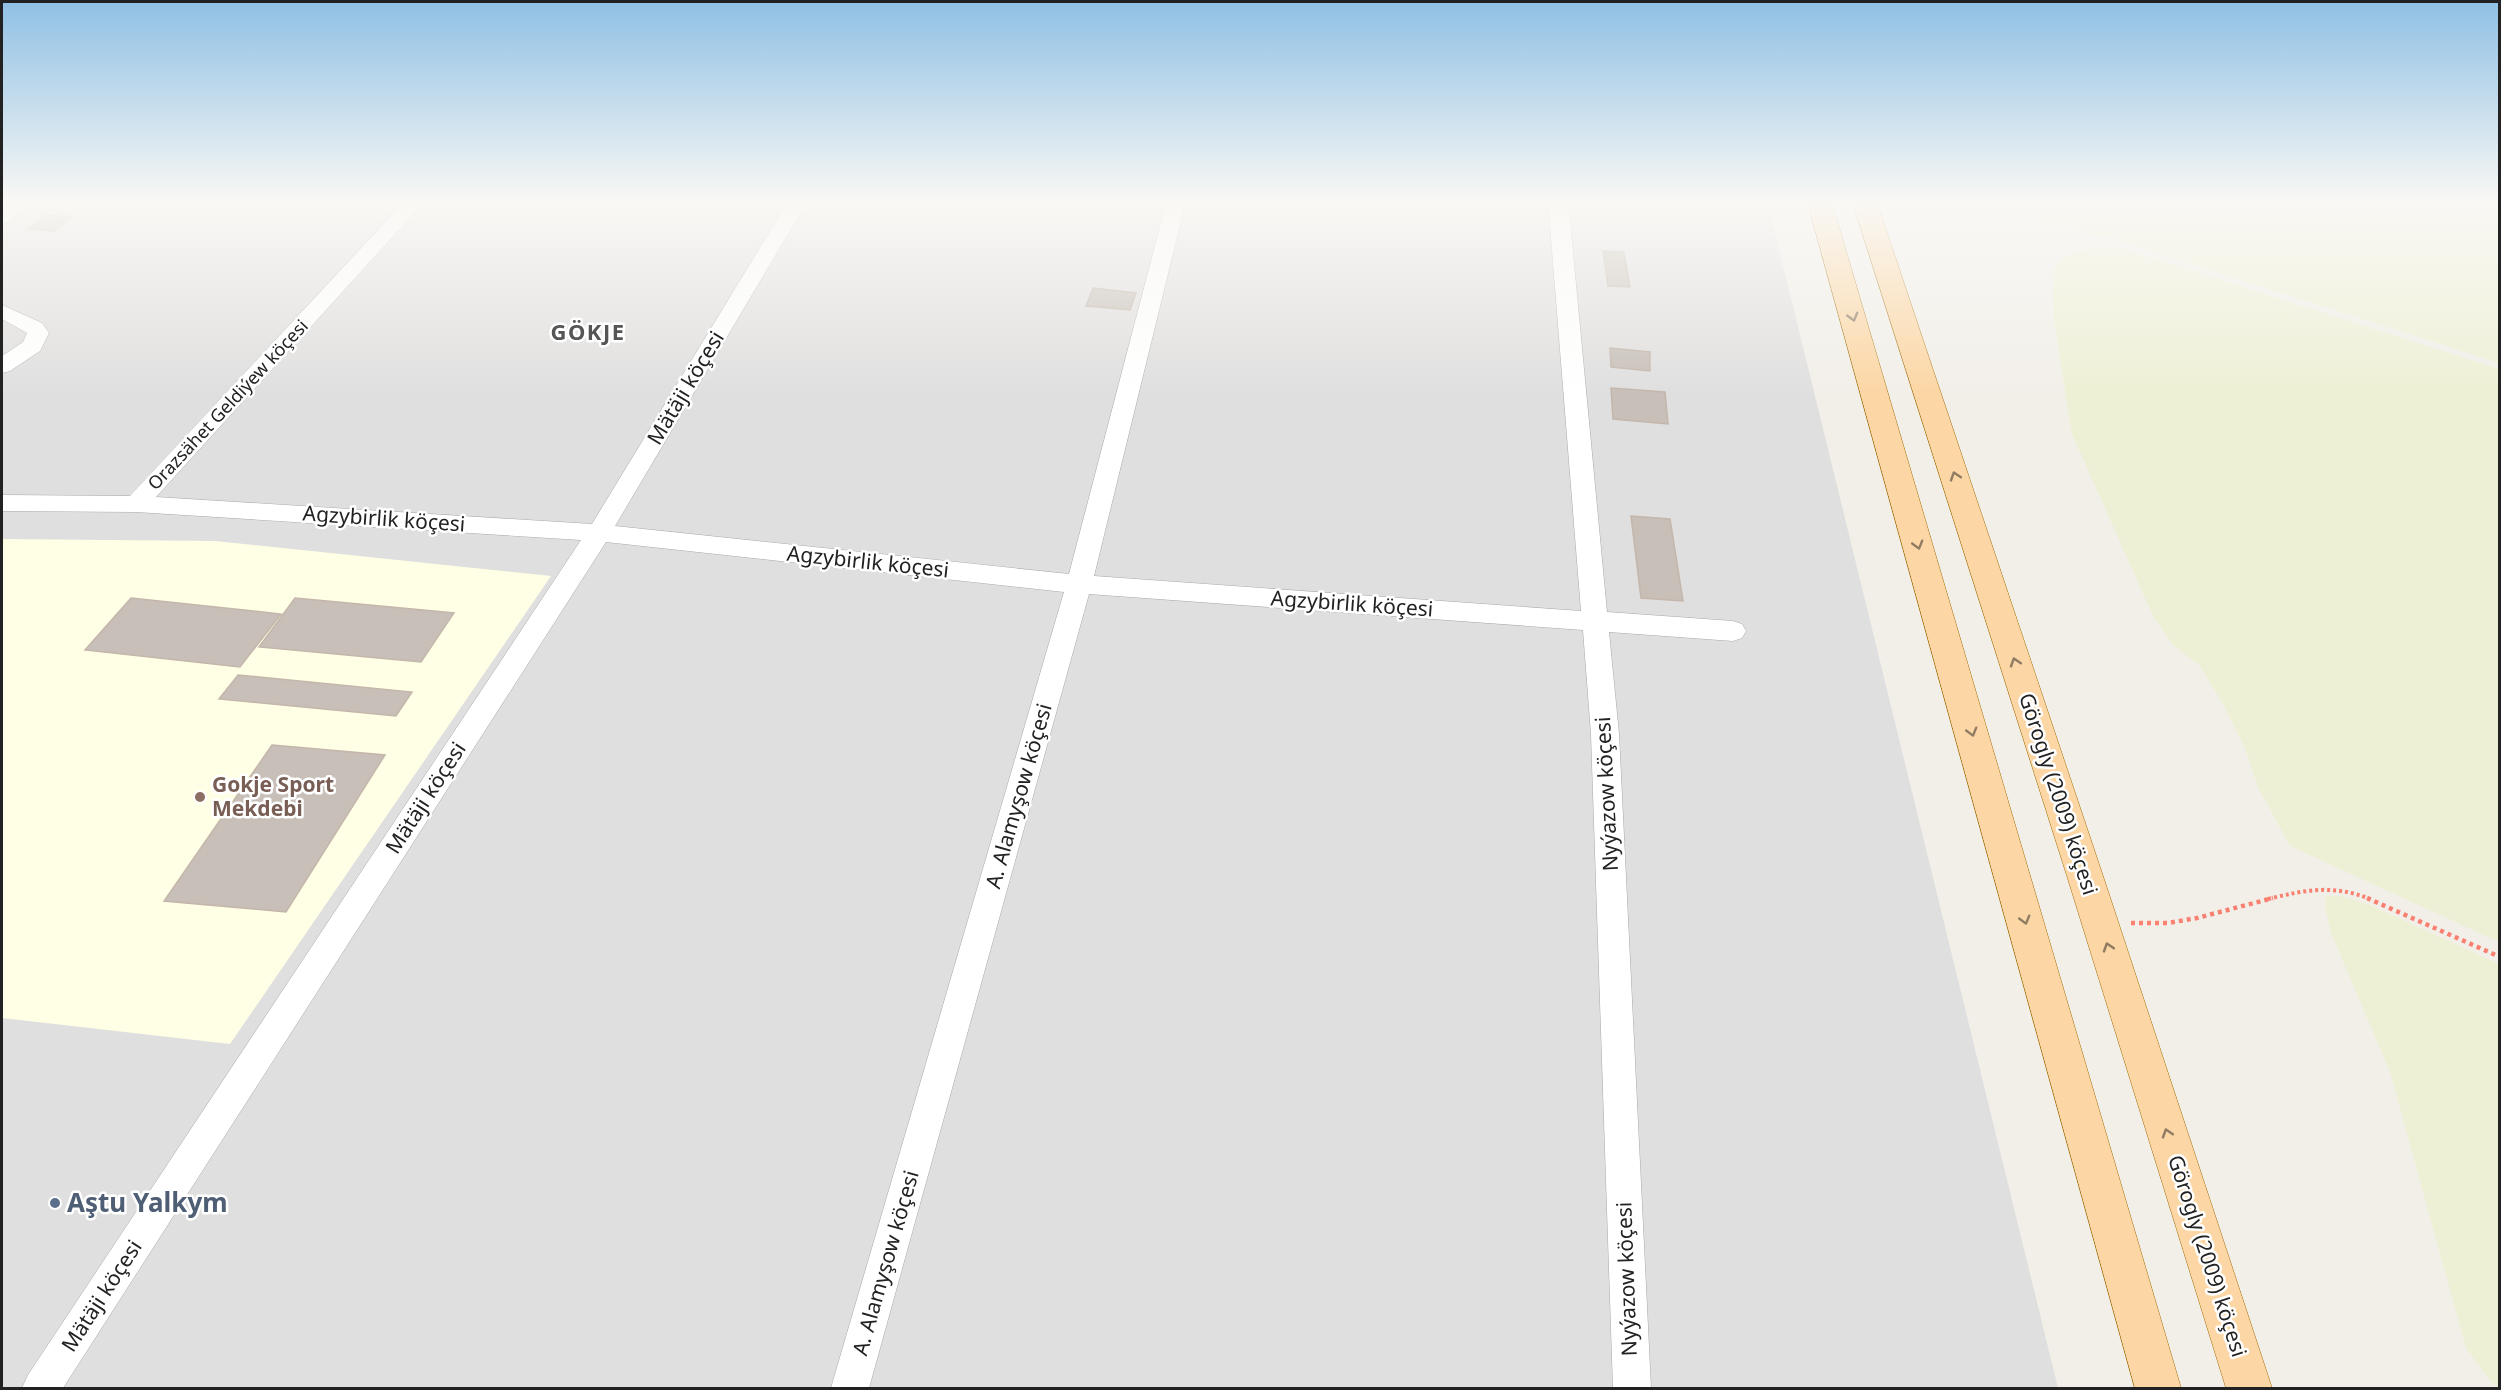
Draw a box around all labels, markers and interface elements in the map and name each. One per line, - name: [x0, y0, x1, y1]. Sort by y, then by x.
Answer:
- one-way arrow: [1846, 311, 1858, 322]
- street label: Orazsähet Geldiýew köçesi: [142, 314, 313, 495]
- district label: GÖKJE: [550, 316, 626, 346]
- street label: Mätäji köçesi: [640, 325, 730, 449]
- one-way arrow: [1949, 471, 1962, 482]
- street label: Agzybirlik köçesi: [302, 498, 466, 538]
- street label: Agzybirlik köçesi: [786, 539, 950, 583]
- one-way arrow: [1911, 539, 1923, 550]
- street label: Agzybirlik köçesi: [1270, 583, 1434, 623]
- one-way arrow: [2010, 657, 2023, 668]
- street label: Görogly (2009) köçesi: [2013, 689, 2105, 898]
- street label: A. Alamyşow köçesi: [978, 700, 1058, 891]
- street label: Nyýazow köçesi: [1588, 716, 1624, 872]
- one-way arrow: [1964, 727, 1977, 737]
- street label: Mätäji köçesi: [379, 736, 472, 859]
- place label: Gokje Sport Mekdebi: [212, 770, 334, 822]
- marker: Gokje Sport Mekdebi: [193, 790, 207, 804]
- one-way arrow: [2018, 914, 2030, 925]
- one-way arrow: [2103, 942, 2115, 953]
- one-way arrow: [2162, 1128, 2175, 1139]
- street label: Görogly (2009) köçesi: [2162, 1151, 2254, 1360]
- street label: A. Alamyşow köçesi: [845, 1167, 925, 1358]
- place label: Aştu Yalkym: [67, 1184, 228, 1220]
- marker: Aştu Yalkym: [48, 1196, 62, 1210]
- street label: Nyýazow köçesi: [1609, 1201, 1643, 1357]
- street label: Mätäji köçesi: [55, 1234, 148, 1357]

